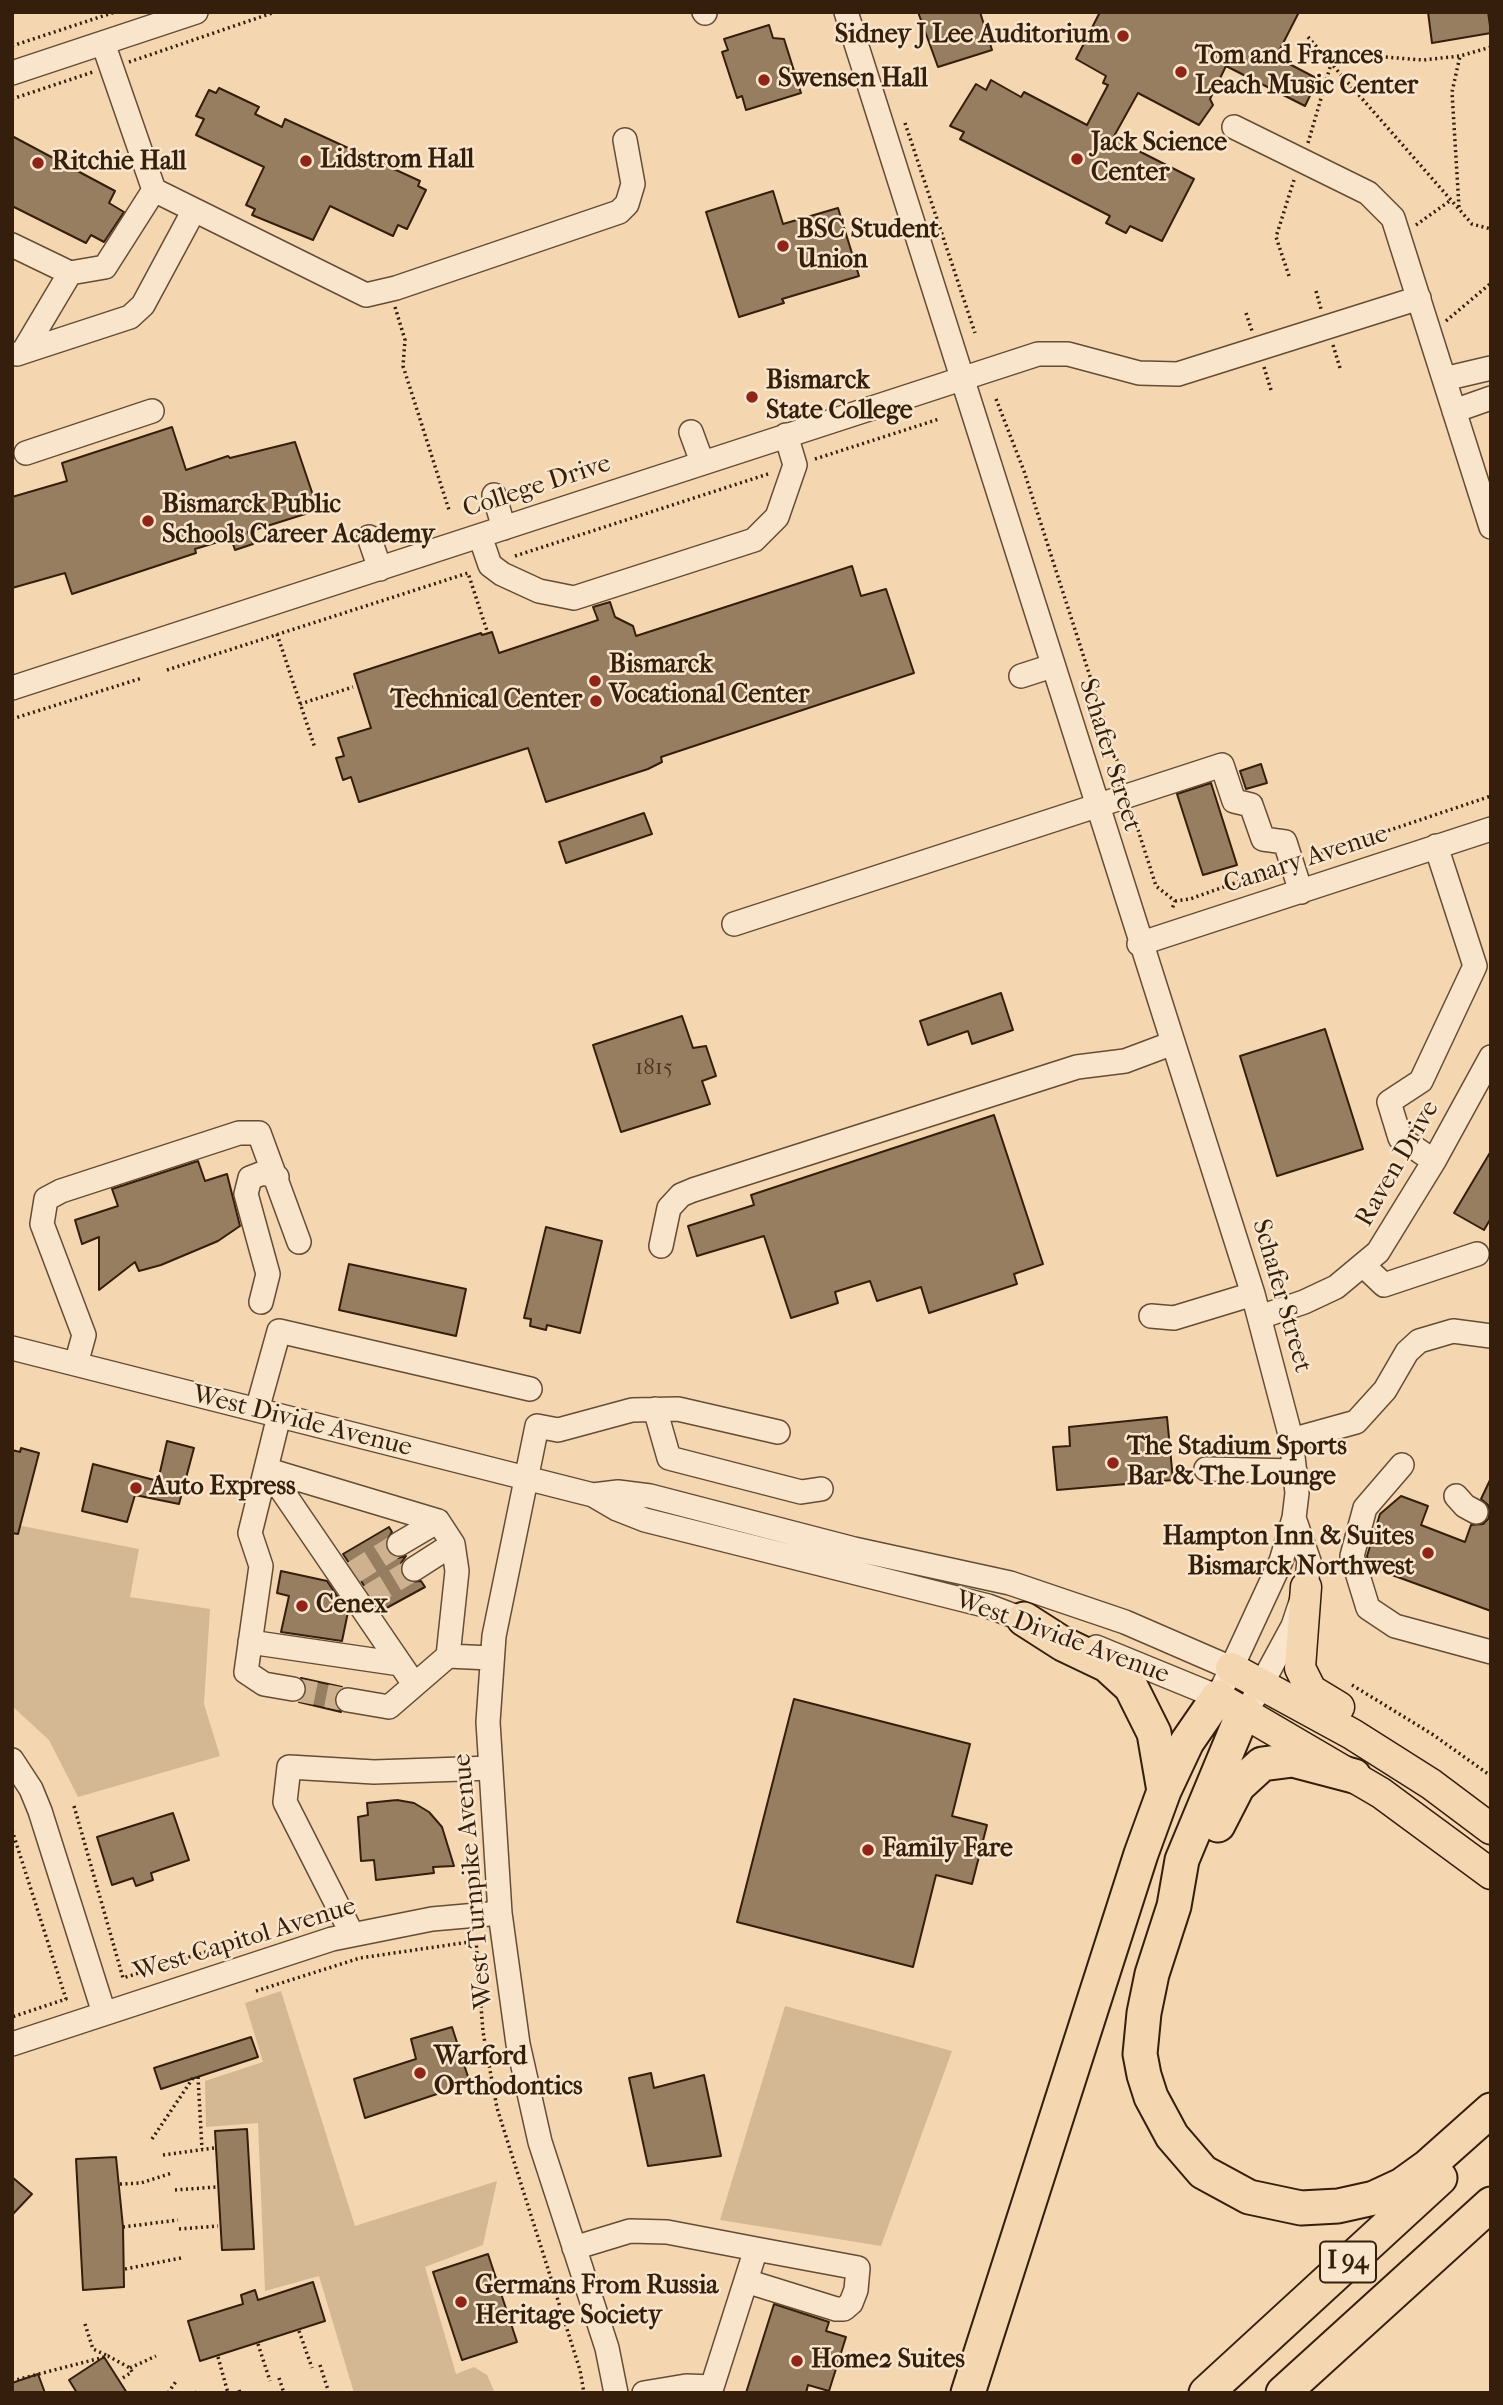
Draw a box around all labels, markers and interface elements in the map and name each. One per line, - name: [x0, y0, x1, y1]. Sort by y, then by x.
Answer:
- place label: Sidney J Lee Auditorium: [835, 20, 1109, 52]
- marker: Sidney J Lee Auditorium: [1115, 28, 1131, 44]
- place label: Tom and Frances Leach Music Center: [1195, 41, 1418, 102]
- place label: Swensen Hall: [778, 64, 928, 96]
- marker: Tom and Frances Leach Music Center: [1173, 64, 1189, 80]
- marker: Swensen Hall: [756, 72, 772, 88]
- place label: Jack Science Center: [1091, 128, 1227, 190]
- place label: Lidstrom Hall: [320, 145, 474, 177]
- place label: Ritchie Hall: [52, 147, 187, 179]
- marker: Jack Science Center: [1069, 151, 1085, 167]
- marker: Lidstrom Hall: [298, 153, 314, 169]
- marker: Ritchie Hall: [30, 155, 46, 171]
- place label: BSC Student Union: [797, 215, 939, 276]
- marker: BSC Student Union: [775, 238, 791, 254]
- place label: Bismarck State College: [766, 366, 913, 428]
- marker: Bismarck State College: [744, 389, 760, 405]
- street label: College Drive: [459, 448, 615, 526]
- place label: Bismarck Public Schools Career Academy: [162, 490, 435, 552]
- marker: Bismarck Public Schools Career Academy: [140, 513, 156, 529]
- place label: Bismarck Vocational Center: [609, 650, 809, 712]
- marker: Bismarck Vocational Center: [587, 673, 603, 689]
- street label: Schafer Street: [1071, 675, 1147, 835]
- place label: Technical Center: [390, 685, 582, 717]
- marker: Technical Center: [588, 693, 604, 709]
- street label: Canary Avenue: [1220, 819, 1392, 901]
- house number: 1815: [635, 1054, 673, 1082]
- street label: Raven Drive: [1349, 1095, 1447, 1233]
- street label: Schafer Street: [1244, 1216, 1318, 1376]
- street label: West Divide Avenue: [189, 1380, 415, 1464]
- place label: The Stadium Sports Bar & The Lounge: [1127, 1432, 1347, 1494]
- marker: The Stadium Sports Bar & The Lounge: [1105, 1455, 1121, 1471]
- place label: Auto Express: [150, 1472, 296, 1504]
- marker: Auto Express: [128, 1480, 144, 1496]
- place label: Hampton Inn & Suites Bismarck Northwest: [1163, 1522, 1414, 1584]
- marker: Hampton Inn & Suites Bismarck Northwest: [1420, 1545, 1436, 1561]
- street label: West Divide Avenue: [951, 1585, 1173, 1691]
- place label: Cenex: [316, 1590, 388, 1622]
- marker: Cenex: [294, 1598, 310, 1614]
- street label: West Turnpike Avenue: [447, 1752, 501, 2010]
- place label: Family Fare: [882, 1834, 1013, 1866]
- marker: Family Fare: [860, 1842, 876, 1858]
- street label: West Capitol Avenue: [130, 1891, 360, 1989]
- place label: Warford Orthodontics: [434, 2042, 583, 2104]
- marker: Warford Orthodontics: [412, 2065, 428, 2081]
- road number: I 94: [1320, 2242, 1376, 2283]
- place label: Germans From Russia Heritage Society: [475, 2271, 718, 2332]
- marker: Germans From Russia Heritage Society: [453, 2294, 469, 2310]
- place label: Home2 Suites: [811, 2345, 965, 2377]
- marker: Home2 Suites: [789, 2353, 805, 2369]

